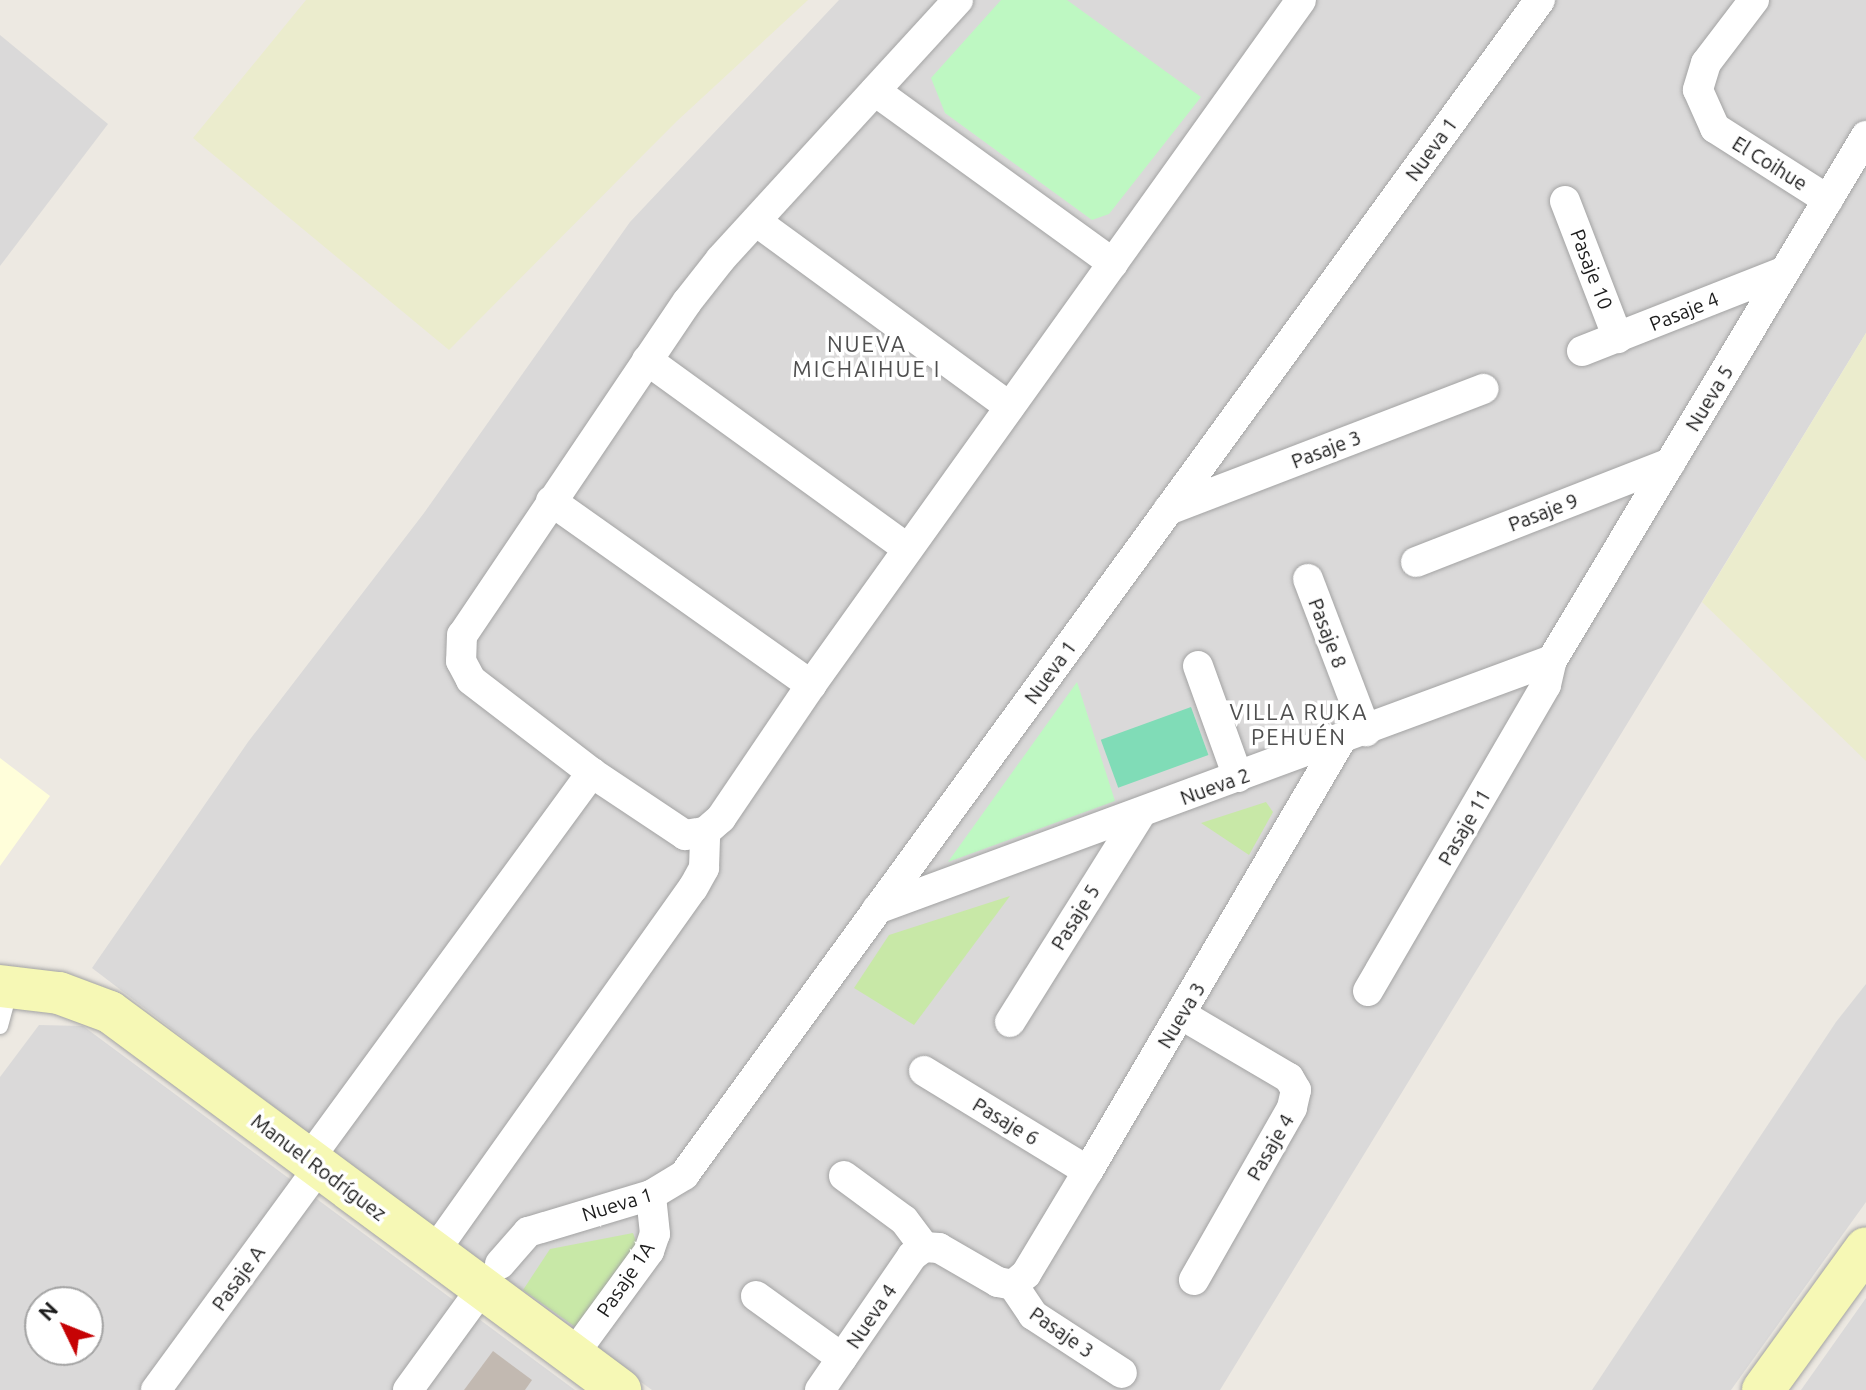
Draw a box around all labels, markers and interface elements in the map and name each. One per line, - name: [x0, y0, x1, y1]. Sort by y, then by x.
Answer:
- street label: Nueva 1: [1400, 113, 1462, 185]
- street label: El Coihue: [1728, 131, 1812, 195]
- street label: Pasaje 10: [1566, 225, 1618, 313]
- street label: Pasaje 4: [1646, 286, 1722, 336]
- district label: NUEVA MICHAIHUE I: [793, 330, 941, 382]
- street label: Nueva 5: [1680, 361, 1738, 435]
- street label: Pasaje 3: [1288, 425, 1364, 473]
- street label: Pasaje 9: [1505, 488, 1581, 536]
- street label: Pasaje 8: [1304, 595, 1352, 671]
- street label: Nueva 1: [1019, 636, 1081, 708]
- district label: VILLA RUKA PEHUÉN: [1229, 698, 1369, 750]
- street label: Nueva 2: [1177, 762, 1253, 810]
- street label: Pasaje 11: [1433, 785, 1495, 869]
- street label: Pasaje 5: [1046, 880, 1104, 954]
- street label: Nueva 3: [1152, 978, 1210, 1052]
- street label: Pasaje 6: [969, 1092, 1043, 1150]
- street label: Manuel Rodríguez: [247, 1108, 391, 1226]
- street label: Pasaje 4: [1241, 1109, 1299, 1185]
- street label: Nueva 1: [579, 1182, 655, 1226]
- street label: Pasaje 1A: [591, 1237, 659, 1321]
- street label: Pasaje A: [206, 1241, 270, 1315]
- street label: Nueva 4: [841, 1279, 901, 1353]
- north arrow: [24, 1286, 104, 1366]
- text: N: [33, 1296, 62, 1325]
- street label: Pasaje 3: [1025, 1301, 1099, 1363]

